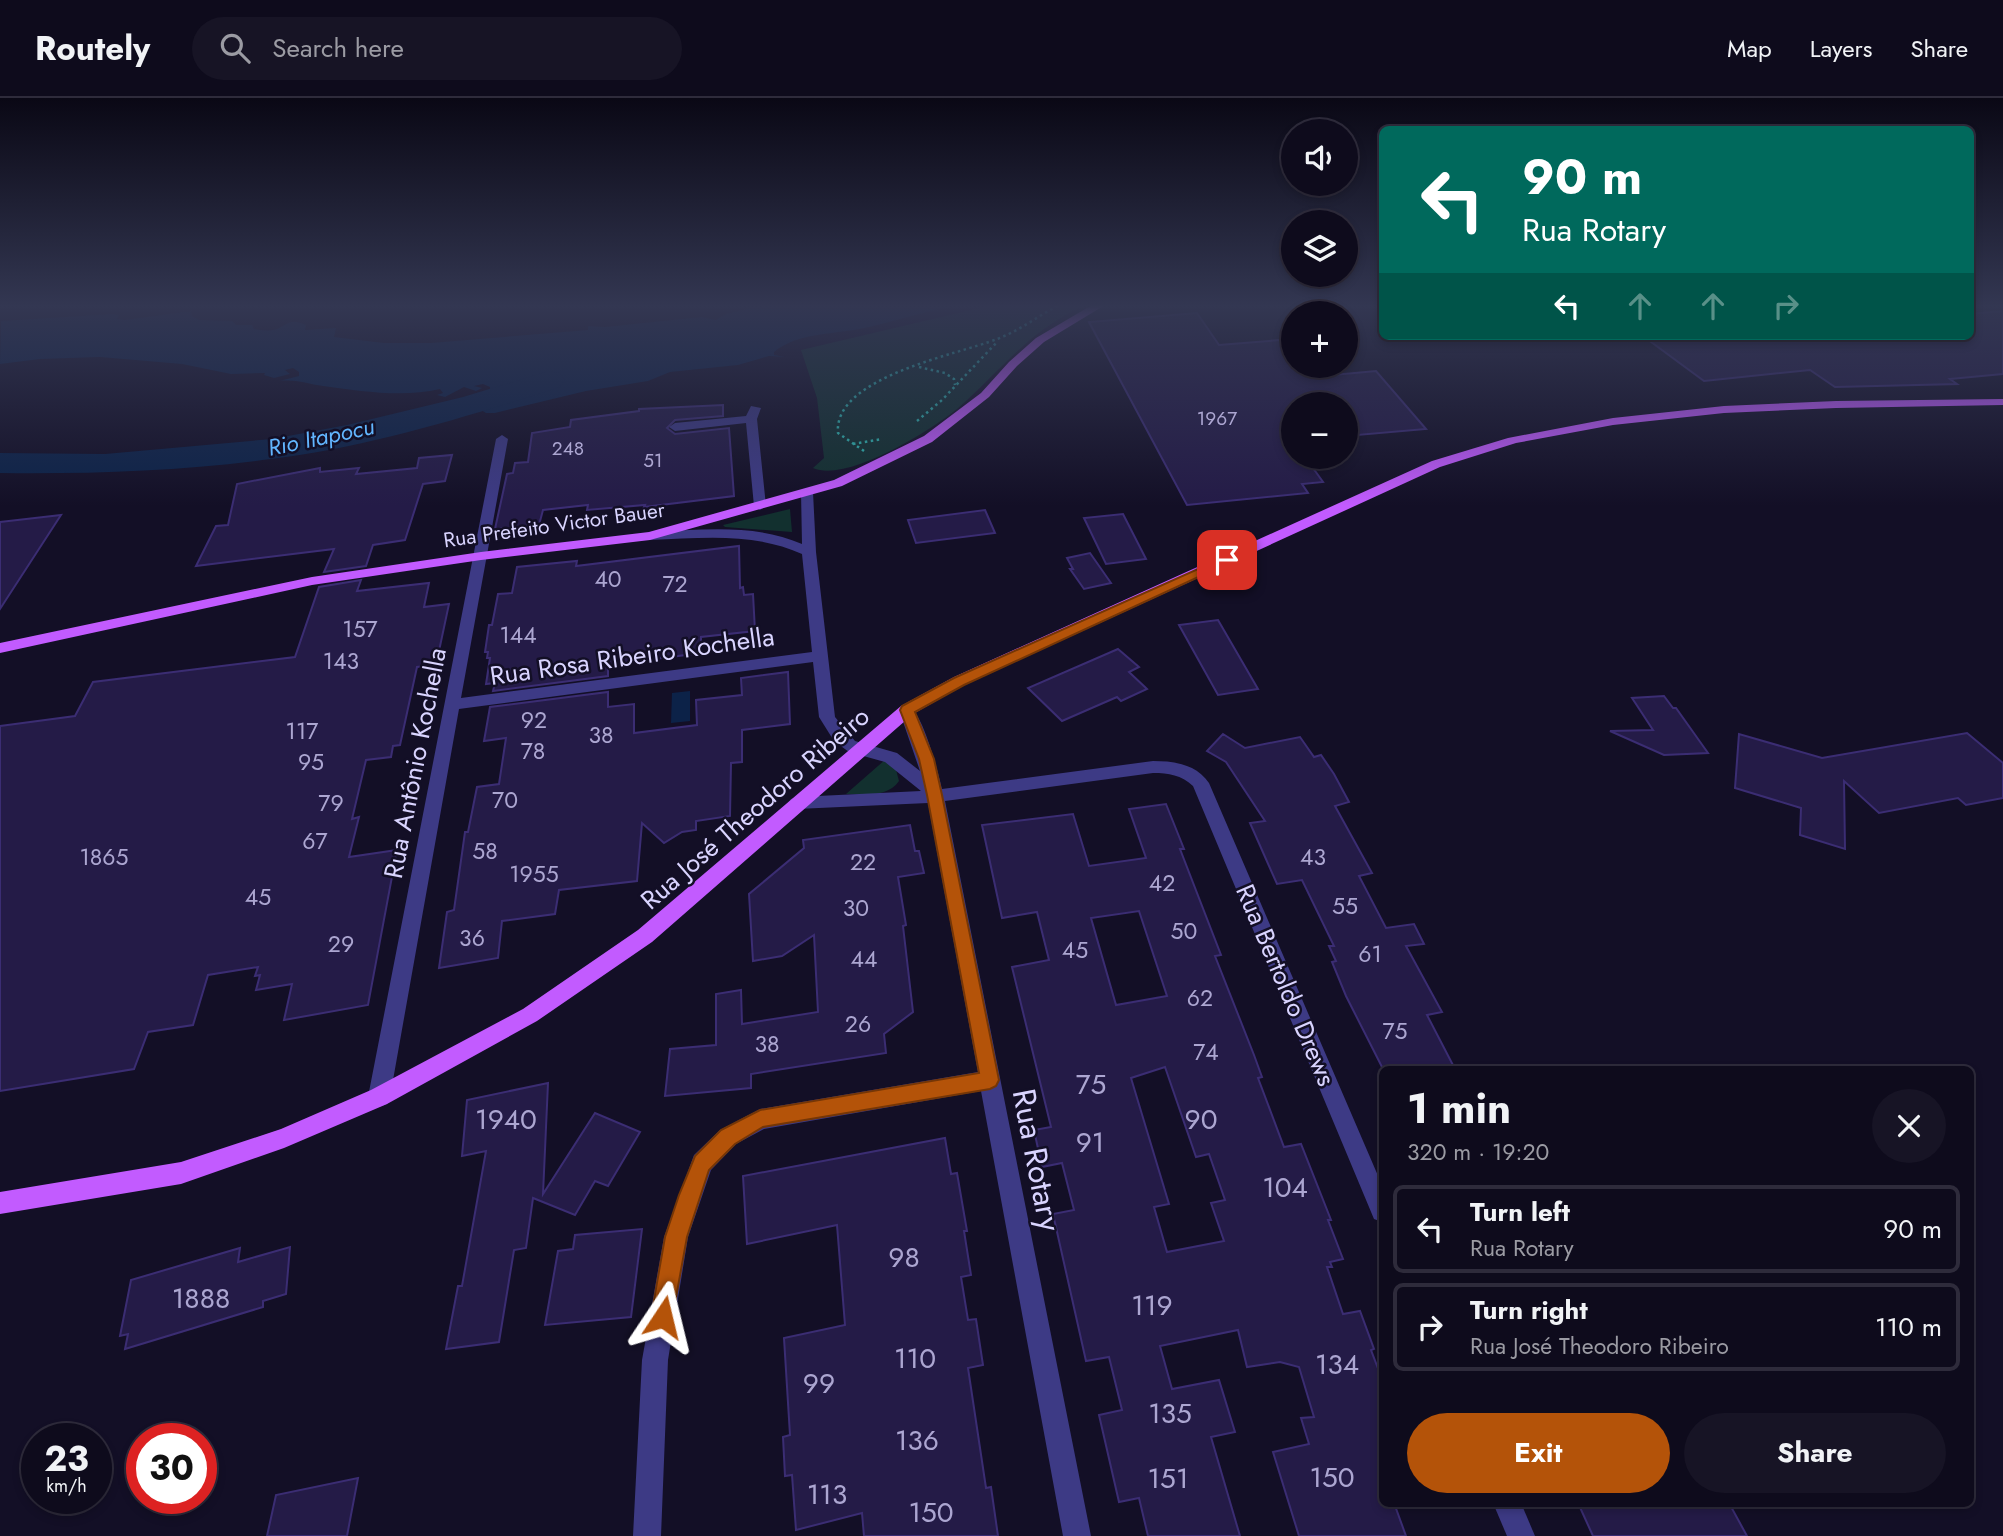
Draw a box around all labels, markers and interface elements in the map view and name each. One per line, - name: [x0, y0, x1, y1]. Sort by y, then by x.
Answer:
- search box: [192, 17, 682, 80]
- text: Routely: [35, 25, 150, 72]
- icon: search: [216, 29, 254, 67]
- text: Search here: [272, 29, 404, 67]
- text: Map: [1727, 31, 1772, 66]
- text: Layers: [1810, 31, 1872, 66]
- text: Share: [1910, 31, 1968, 66]
- map controls: [1281, 119, 1358, 469]
- button: sound: [1281, 119, 1358, 196]
- text: 90 m: [1522, 142, 1642, 212]
- icon: left: [1407, 154, 1498, 245]
- text: Rua Rotary: [1522, 207, 1666, 253]
- button: layers: [1281, 210, 1358, 287]
- icon: left: [1548, 287, 1586, 325]
- icon: ahead: [1621, 287, 1659, 325]
- icon: ahead: [1694, 287, 1732, 325]
- icon: right: [1767, 287, 1805, 325]
- button: +: [1281, 301, 1358, 378]
- button: −: [1281, 392, 1358, 469]
- house number: 1967: [1197, 405, 1237, 432]
- water label: Rio Itapocu: [265, 409, 378, 465]
- house number: 248: [552, 435, 584, 462]
- house number: 51: [643, 447, 663, 474]
- street label: Rua Prefeito Victor Bauer: [441, 494, 667, 555]
- pin: [1197, 530, 1257, 590]
- icon: arrive: [1208, 541, 1246, 579]
- house number: 40: [594, 562, 622, 596]
- house number: 72: [662, 567, 688, 601]
- house number: 157: [342, 612, 378, 646]
- street label: Rua Rosa Ribeiro Kochella: [487, 617, 777, 695]
- house number: 144: [499, 618, 537, 652]
- house number: 143: [323, 644, 359, 678]
- street label: Rua Antônio Kochella: [374, 644, 456, 882]
- street label: Rua José Theodoro Ribeiro: [632, 698, 878, 918]
- house number: 92: [521, 703, 547, 737]
- house number: 117: [286, 714, 318, 748]
- house number: 38: [588, 718, 614, 752]
- house number: 78: [521, 734, 545, 768]
- house number: 95: [298, 745, 324, 779]
- house number: 70: [492, 783, 518, 817]
- house number: 79: [318, 786, 344, 820]
- house number: 67: [302, 824, 328, 858]
- house number: 58: [472, 834, 498, 868]
- house number: 1865: [79, 840, 129, 874]
- house number: 43: [1300, 840, 1326, 874]
- house number: 22: [850, 845, 876, 879]
- house number: 1955: [509, 857, 559, 891]
- house number: 42: [1149, 866, 1175, 900]
- street label: Rua Bertoldo Drews: [1226, 878, 1346, 1092]
- house number: 45: [245, 880, 271, 914]
- house number: 55: [1332, 889, 1358, 923]
- house number: 30: [843, 891, 869, 925]
- house number: 50: [1171, 914, 1197, 948]
- house number: 36: [459, 921, 485, 955]
- house number: 29: [328, 927, 354, 961]
- house number: 45: [1062, 933, 1088, 967]
- house number: 61: [1358, 937, 1382, 971]
- house number: 44: [851, 942, 877, 976]
- house number: 62: [1187, 981, 1213, 1015]
- house number: 26: [845, 1007, 871, 1041]
- house number: 75: [1382, 1014, 1408, 1048]
- house number: 38: [754, 1027, 780, 1061]
- house number: 74: [1193, 1035, 1219, 1069]
- house number: 75: [1076, 1064, 1106, 1105]
- text: 1 min: [1407, 1078, 1511, 1139]
- street label: Rua Rotary: [1001, 1085, 1074, 1236]
- button: close: [1872, 1089, 1946, 1163]
- house number: 1940: [475, 1099, 537, 1140]
- house number: 90: [1185, 1099, 1217, 1140]
- house number: 91: [1076, 1122, 1104, 1163]
- text: 320 m · 19:20: [1407, 1135, 1549, 1169]
- house number: 104: [1262, 1167, 1308, 1208]
- text: Turn left: [1470, 1193, 1570, 1231]
- icon: left: [1411, 1210, 1449, 1248]
- text: 90 m: [1883, 1210, 1942, 1248]
- text: Rua Rotary: [1470, 1231, 1574, 1265]
- house number: 98: [888, 1237, 920, 1278]
- house number: 1888: [172, 1278, 230, 1319]
- position arrow: [626, 1280, 700, 1354]
- house number: 119: [1131, 1285, 1173, 1326]
- text: Turn right: [1470, 1291, 1588, 1329]
- icon: right: [1411, 1308, 1449, 1346]
- text: 110 m: [1875, 1308, 1942, 1346]
- text: Rua José Theodoro Ribeiro: [1470, 1329, 1729, 1363]
- house number: 110: [894, 1338, 936, 1379]
- house number: 134: [1315, 1344, 1359, 1385]
- house number: 99: [803, 1363, 835, 1404]
- house number: 135: [1148, 1393, 1192, 1434]
- button: Exit: [1407, 1413, 1670, 1493]
- button: Share: [1684, 1413, 1946, 1493]
- house number: 136: [895, 1420, 939, 1461]
- speed limit sign: 30: [126, 1423, 217, 1514]
- text: 23: [44, 1434, 89, 1484]
- house number: 150: [1309, 1457, 1355, 1498]
- house number: 151: [1148, 1458, 1189, 1499]
- text: km/h: [46, 1473, 87, 1499]
- house number: 113: [807, 1474, 847, 1515]
- house number: 150: [908, 1492, 954, 1533]

